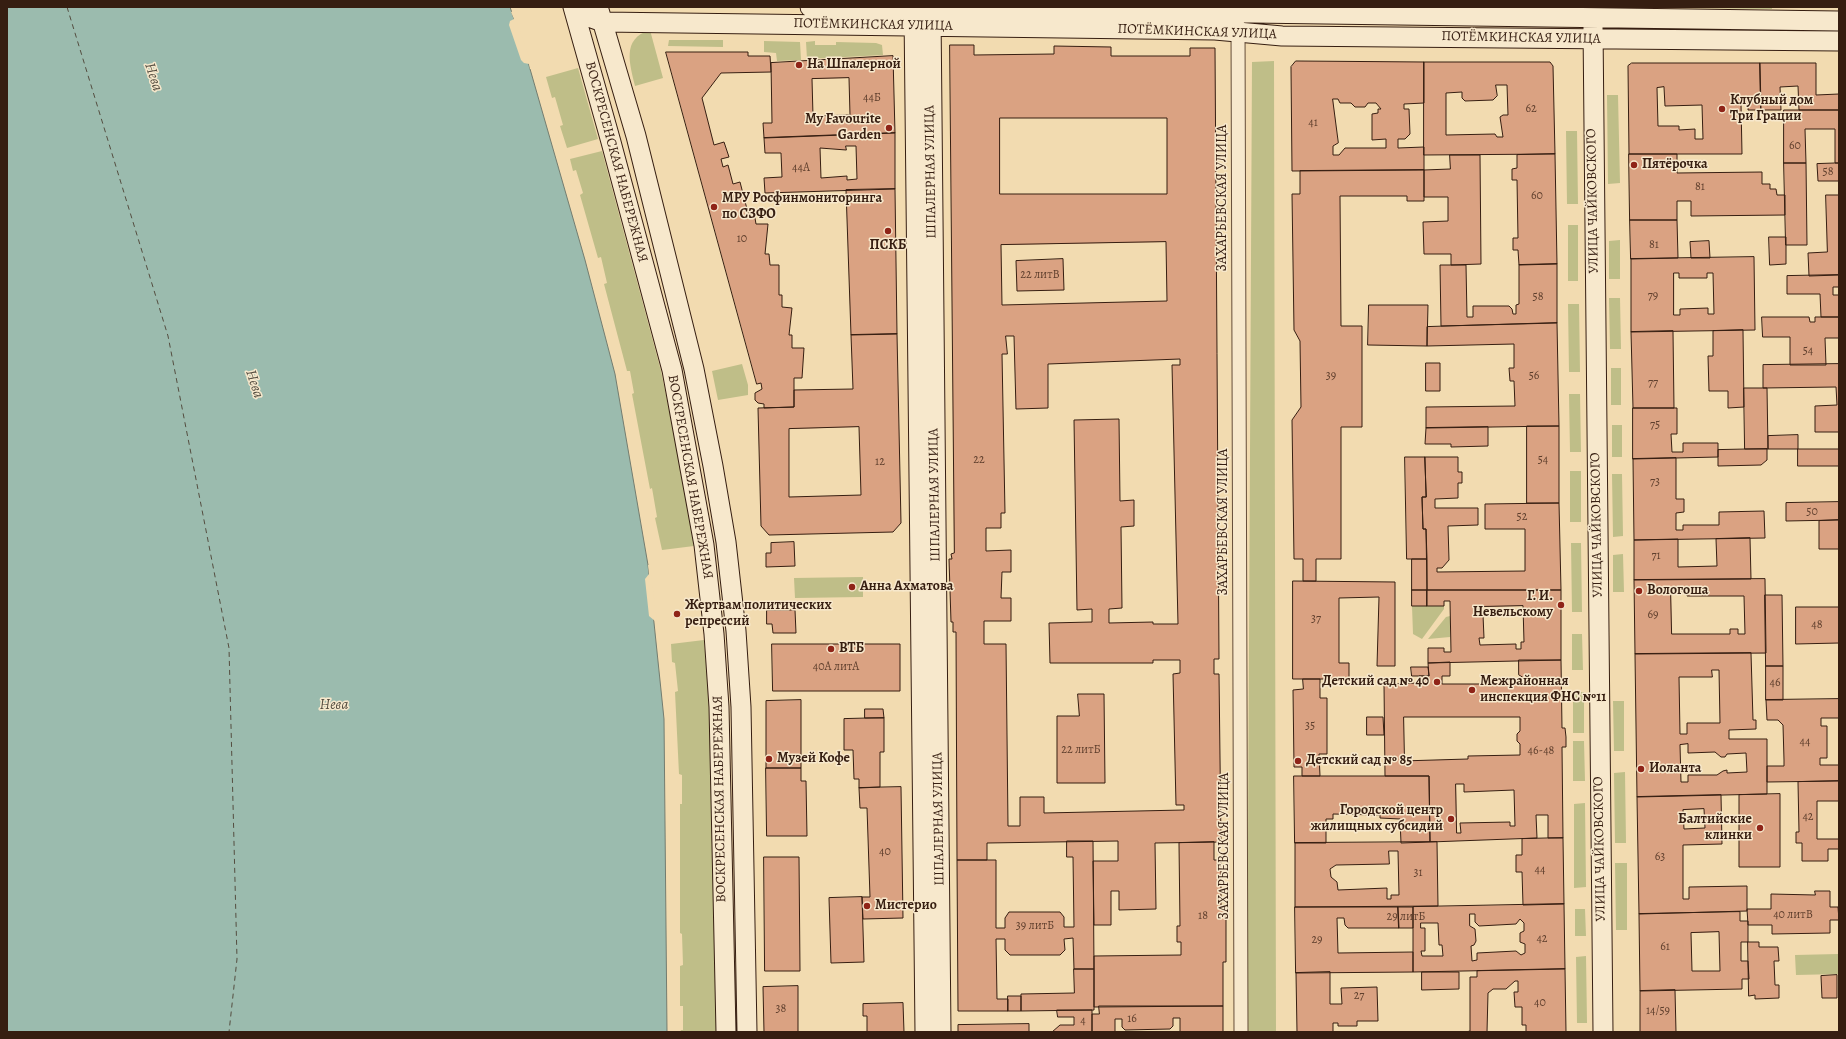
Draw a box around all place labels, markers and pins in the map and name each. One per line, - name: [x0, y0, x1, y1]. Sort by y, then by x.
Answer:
- place label: На Шпалерной: [807, 57, 901, 73]
- marker: На Шпалерной: [794, 60, 804, 70]
- place label: Клубный дом Три Грации: [1730, 93, 1813, 126]
- marker: Клубный дом Три Грации: [1717, 104, 1727, 114]
- place label: My Favourite Garden: [805, 112, 881, 144]
- marker: My Favourite Garden: [884, 123, 894, 133]
- place label: Пятёрочка: [1642, 157, 1708, 173]
- marker: Пятёрочка: [1629, 160, 1639, 170]
- place label: МРУ Росфинмониторинга по СЗФО: [722, 191, 882, 224]
- marker: МРУ Росфинмониторинга по СЗФО: [709, 202, 719, 212]
- marker: ПСКБ: [883, 226, 893, 236]
- place label: ПСКБ: [870, 238, 906, 254]
- place label: Анна Ахматова: [860, 579, 953, 595]
- marker: Анна Ахматова: [847, 582, 857, 592]
- place label: Вологоша: [1647, 583, 1708, 599]
- marker: Вологоша: [1634, 586, 1644, 596]
- place label: Г. И. Невельскому: [1473, 589, 1553, 622]
- place label: Жертвам политических репрессий: [685, 598, 832, 630]
- marker: Г. И. Невельскому: [1556, 600, 1566, 610]
- marker: Жертвам политических репрессий: [672, 609, 682, 619]
- place label: ВТБ: [839, 641, 864, 657]
- marker: ВТБ: [826, 644, 836, 654]
- place label: Детский сад № 40: [1322, 674, 1429, 690]
- place label: Межрайонная инспекция ФНС №11: [1480, 674, 1606, 706]
- marker: Детский сад № 40: [1432, 677, 1442, 687]
- marker: Межрайонная инспекция ФНС №11: [1467, 685, 1477, 695]
- place label: Музей Кофе: [777, 751, 850, 767]
- place label: Детский сад № 85: [1306, 753, 1412, 769]
- marker: Музей Кофе: [764, 754, 774, 764]
- marker: Детский сад № 85: [1293, 756, 1303, 766]
- place label: Иоланта: [1649, 761, 1701, 777]
- marker: Иоланта: [1636, 764, 1646, 774]
- place label: Городской центр жилищных субсидий: [1310, 803, 1443, 836]
- place label: Балтийские клинки: [1678, 812, 1752, 844]
- marker: Городской центр жилищных субсидий: [1446, 814, 1456, 824]
- marker: Балтийские клинки: [1755, 823, 1765, 833]
- place label: Мистерио: [875, 898, 937, 914]
- marker: Мистерио: [862, 901, 872, 911]

